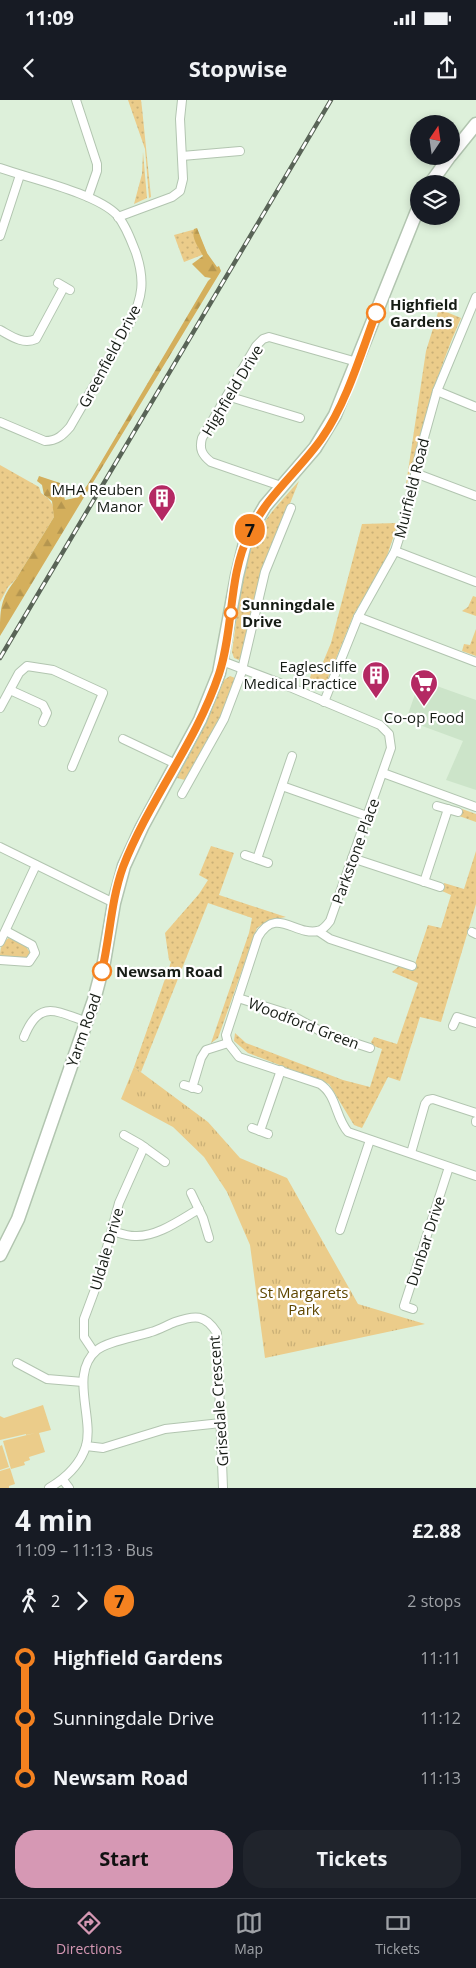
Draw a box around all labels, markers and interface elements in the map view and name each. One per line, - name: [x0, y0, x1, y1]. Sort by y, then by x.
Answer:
- text: 11:09: [25, 5, 74, 31]
- text: Stopwise: [189, 53, 287, 83]
- icon: back: [15, 54, 43, 82]
- icon: share: [433, 54, 461, 82]
- north arrow: [410, 115, 460, 165]
- map controls: [410, 115, 460, 225]
- button: layers: [410, 175, 460, 225]
- place label: Highfield Gardens: [390, 294, 458, 331]
- street label: Greenfield Drive: [73, 301, 145, 411]
- marker: Highfield Gardens: [366, 303, 386, 323]
- street label: Highfield Drive: [197, 341, 267, 439]
- street label: Muirfield Road: [389, 436, 433, 540]
- place label: MHA Reuben Manor: [51, 479, 143, 516]
- building icon: MHA Reuben Manor: [147, 483, 177, 522]
- line badge: 7: [234, 514, 266, 546]
- text: 7: [245, 518, 255, 542]
- place label: Sunningdale Drive: [242, 594, 335, 631]
- marker: Sunningdale Drive: [224, 606, 238, 620]
- place label: Eaglescliffe Medical Practice: [244, 656, 357, 693]
- building icon: Eaglescliffe Medical Practice: [361, 660, 391, 699]
- supermarket icon: Co-op Food: [409, 668, 439, 707]
- place label: Co-op Food: [384, 707, 464, 727]
- street label: Parkstone Place: [327, 795, 383, 907]
- marker: Newsam Road: [92, 961, 112, 981]
- place label: Newsam Road: [116, 961, 223, 981]
- street label: Yarm Road: [61, 991, 105, 1069]
- street label: Woodford Green: [246, 993, 362, 1053]
- street label: Dunbar Drive: [401, 1193, 449, 1289]
- street label: Uldale Drive: [85, 1205, 127, 1293]
- park label: St Margarets Park: [260, 1282, 348, 1319]
- street label: Grisedale Crescent: [203, 1335, 233, 1467]
- text: 4 min: [15, 1501, 93, 1539]
- text: £2.88: [412, 1518, 461, 1544]
- text: 11:09 – 11:13 · Bus: [15, 1539, 153, 1561]
- icon: walk: [15, 1587, 43, 1615]
- icon: forward: [68, 1587, 96, 1615]
- text: 7: [114, 1589, 124, 1613]
- text: 2: [51, 1590, 60, 1612]
- text: 2 stops: [407, 1590, 461, 1612]
- text: Highfield Gardens: [53, 1645, 223, 1671]
- text: 11:11: [420, 1647, 461, 1669]
- text: Sunningdale Drive: [53, 1705, 214, 1731]
- text: 11:12: [420, 1707, 461, 1729]
- text: Newsam Road: [53, 1765, 188, 1791]
- text: 11:13: [420, 1767, 461, 1789]
- button: Start: [15, 1830, 233, 1888]
- button: Tickets: [243, 1830, 461, 1888]
- tab: Directions: [56, 1909, 122, 1958]
- tab: Map: [234, 1909, 263, 1958]
- tab: Tickets: [375, 1909, 420, 1958]

